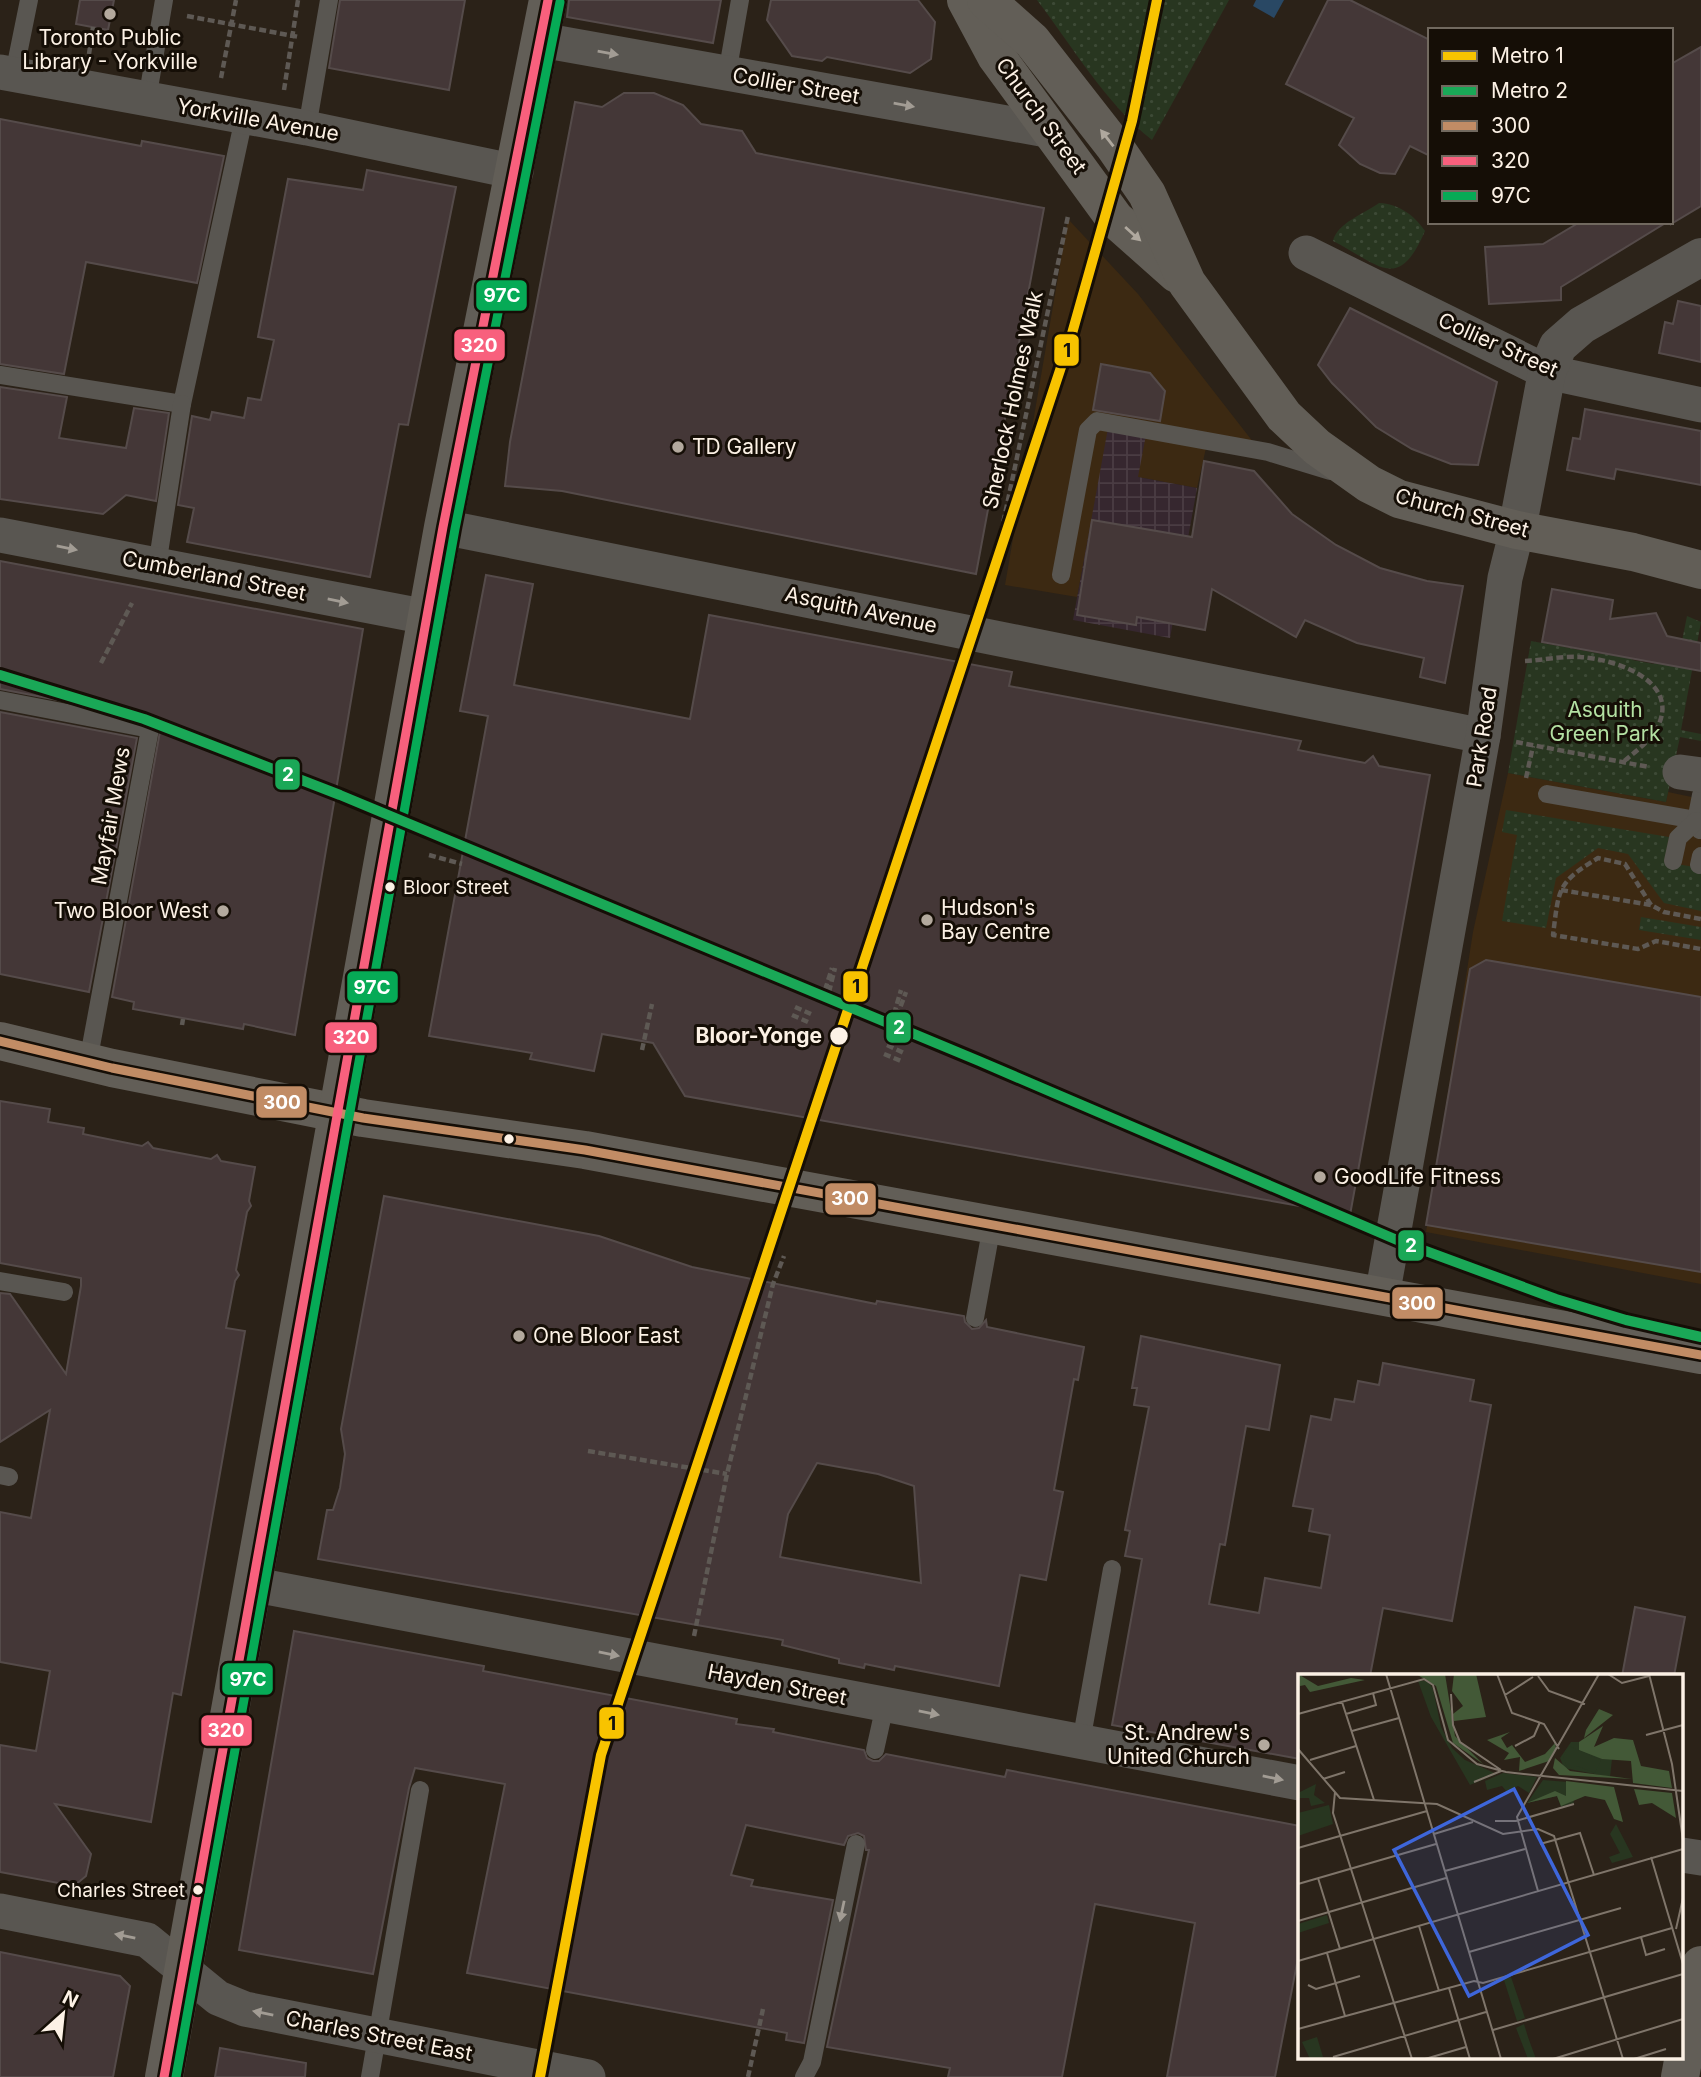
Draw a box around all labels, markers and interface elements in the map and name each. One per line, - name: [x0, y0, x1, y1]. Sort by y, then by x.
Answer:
- marker: Toronto Public Library - Yorkville: [102, 6, 118, 22]
- place label: Toronto Public Library - Yorkville: [22, 25, 198, 74]
- legend: [1428, 28, 1673, 224]
- text: Metro 1: [1491, 43, 1564, 68]
- one-way arrow: [597, 48, 619, 59]
- street label: Church Street: [991, 53, 1092, 179]
- street label: Collier Street: [731, 62, 862, 109]
- text: Metro 2: [1491, 78, 1568, 103]
- street label: Yorkville Avenue: [175, 93, 341, 146]
- one-way arrow: [893, 100, 915, 111]
- text: 300: [1491, 113, 1530, 138]
- one-way arrow: [1099, 129, 1114, 147]
- text: 320: [1491, 148, 1530, 173]
- text: 97C: [1491, 183, 1531, 208]
- one-way arrow: [1124, 226, 1141, 242]
- line badge: 97C: [475, 279, 528, 312]
- text: 97C: [483, 284, 521, 307]
- street label: Sherlock Holmes Walk: [977, 288, 1048, 511]
- street label: Collier Street: [1434, 307, 1562, 382]
- line badge: 320: [453, 328, 506, 362]
- line badge: 1: [1053, 333, 1080, 367]
- text: 320: [460, 334, 498, 357]
- text: 1: [1063, 339, 1071, 362]
- place label: TD Gallery: [692, 434, 797, 459]
- marker: TD Gallery: [670, 439, 686, 455]
- street label: Church Street: [1393, 483, 1532, 542]
- one-way arrow: [56, 543, 78, 554]
- street label: Cumberland Street: [120, 545, 308, 606]
- street label: Asquith Avenue: [783, 581, 939, 638]
- one-way arrow: [327, 595, 349, 606]
- street label: Park Road: [1461, 685, 1502, 789]
- park label: Asquith Green Park: [1550, 697, 1661, 746]
- street label: Mayfair Mews: [86, 745, 135, 887]
- line badge: 2: [274, 758, 301, 791]
- text: 2: [282, 763, 294, 786]
- place label: Bloor Street: [403, 876, 509, 899]
- marker: Bloor Street: [383, 880, 397, 894]
- place label: Hudson's Bay Centre: [941, 895, 1051, 944]
- place label: Two Bloor West: [54, 898, 209, 923]
- marker: Two Bloor West: [215, 903, 231, 919]
- marker: Hudson's Bay Centre: [919, 912, 935, 928]
- line badge: 97C: [346, 970, 399, 1004]
- line badge: 1: [842, 970, 869, 1003]
- text: 1: [852, 975, 860, 998]
- text: 97C: [353, 976, 391, 999]
- line badge: 2: [885, 1011, 912, 1044]
- text: 2: [893, 1016, 905, 1039]
- line badge: 320: [324, 1021, 378, 1054]
- place label: Bloor-Yonge: [696, 1023, 822, 1048]
- marker: Bloor-Yonge: [828, 1025, 850, 1047]
- text: 320: [332, 1026, 370, 1049]
- line badge: 300: [255, 1085, 308, 1119]
- text: 300: [263, 1091, 301, 1114]
- unlabelled marker: [502, 1132, 516, 1146]
- place label: GoodLife Fitness: [1334, 1164, 1501, 1189]
- marker: GoodLife Fitness: [1312, 1169, 1328, 1185]
- line badge: 300: [824, 1182, 877, 1216]
- text: 300: [831, 1187, 869, 1210]
- line badge: 2: [1397, 1229, 1425, 1262]
- text: 2: [1405, 1234, 1417, 1257]
- line badge: 300: [1391, 1286, 1444, 1320]
- text: 300: [1398, 1292, 1436, 1315]
- place label: One Bloor East: [533, 1323, 680, 1348]
- marker: One Bloor East: [511, 1328, 527, 1344]
- one-way arrow: [598, 1648, 620, 1659]
- street label: Hayden Street: [705, 1659, 849, 1710]
- line badge: 97C: [221, 1662, 274, 1696]
- text: 97C: [229, 1668, 267, 1691]
- inset map: [1298, 1674, 1684, 2060]
- line badge: 1: [598, 1706, 625, 1740]
- one-way arrow: [918, 1708, 940, 1719]
- text: 1: [608, 1712, 616, 1735]
- line badge: 320: [200, 1714, 253, 1747]
- text: 320: [207, 1719, 245, 1742]
- place label: St. Andrew's United Church: [1107, 1720, 1250, 1769]
- marker: St. Andrew's United Church: [1256, 1737, 1272, 1753]
- one-way arrow: [1262, 1773, 1284, 1784]
- place label: Charles Street: [57, 1879, 185, 1902]
- marker: Charles Street: [191, 1883, 205, 1897]
- one-way arrow: [837, 1900, 848, 1922]
- one-way arrow: [114, 1930, 136, 1941]
- north arrow: [28, 1979, 98, 2049]
- text: N: [59, 1986, 82, 2013]
- street label: Charles Street East: [284, 2005, 475, 2066]
- one-way arrow: [252, 2007, 274, 2018]

